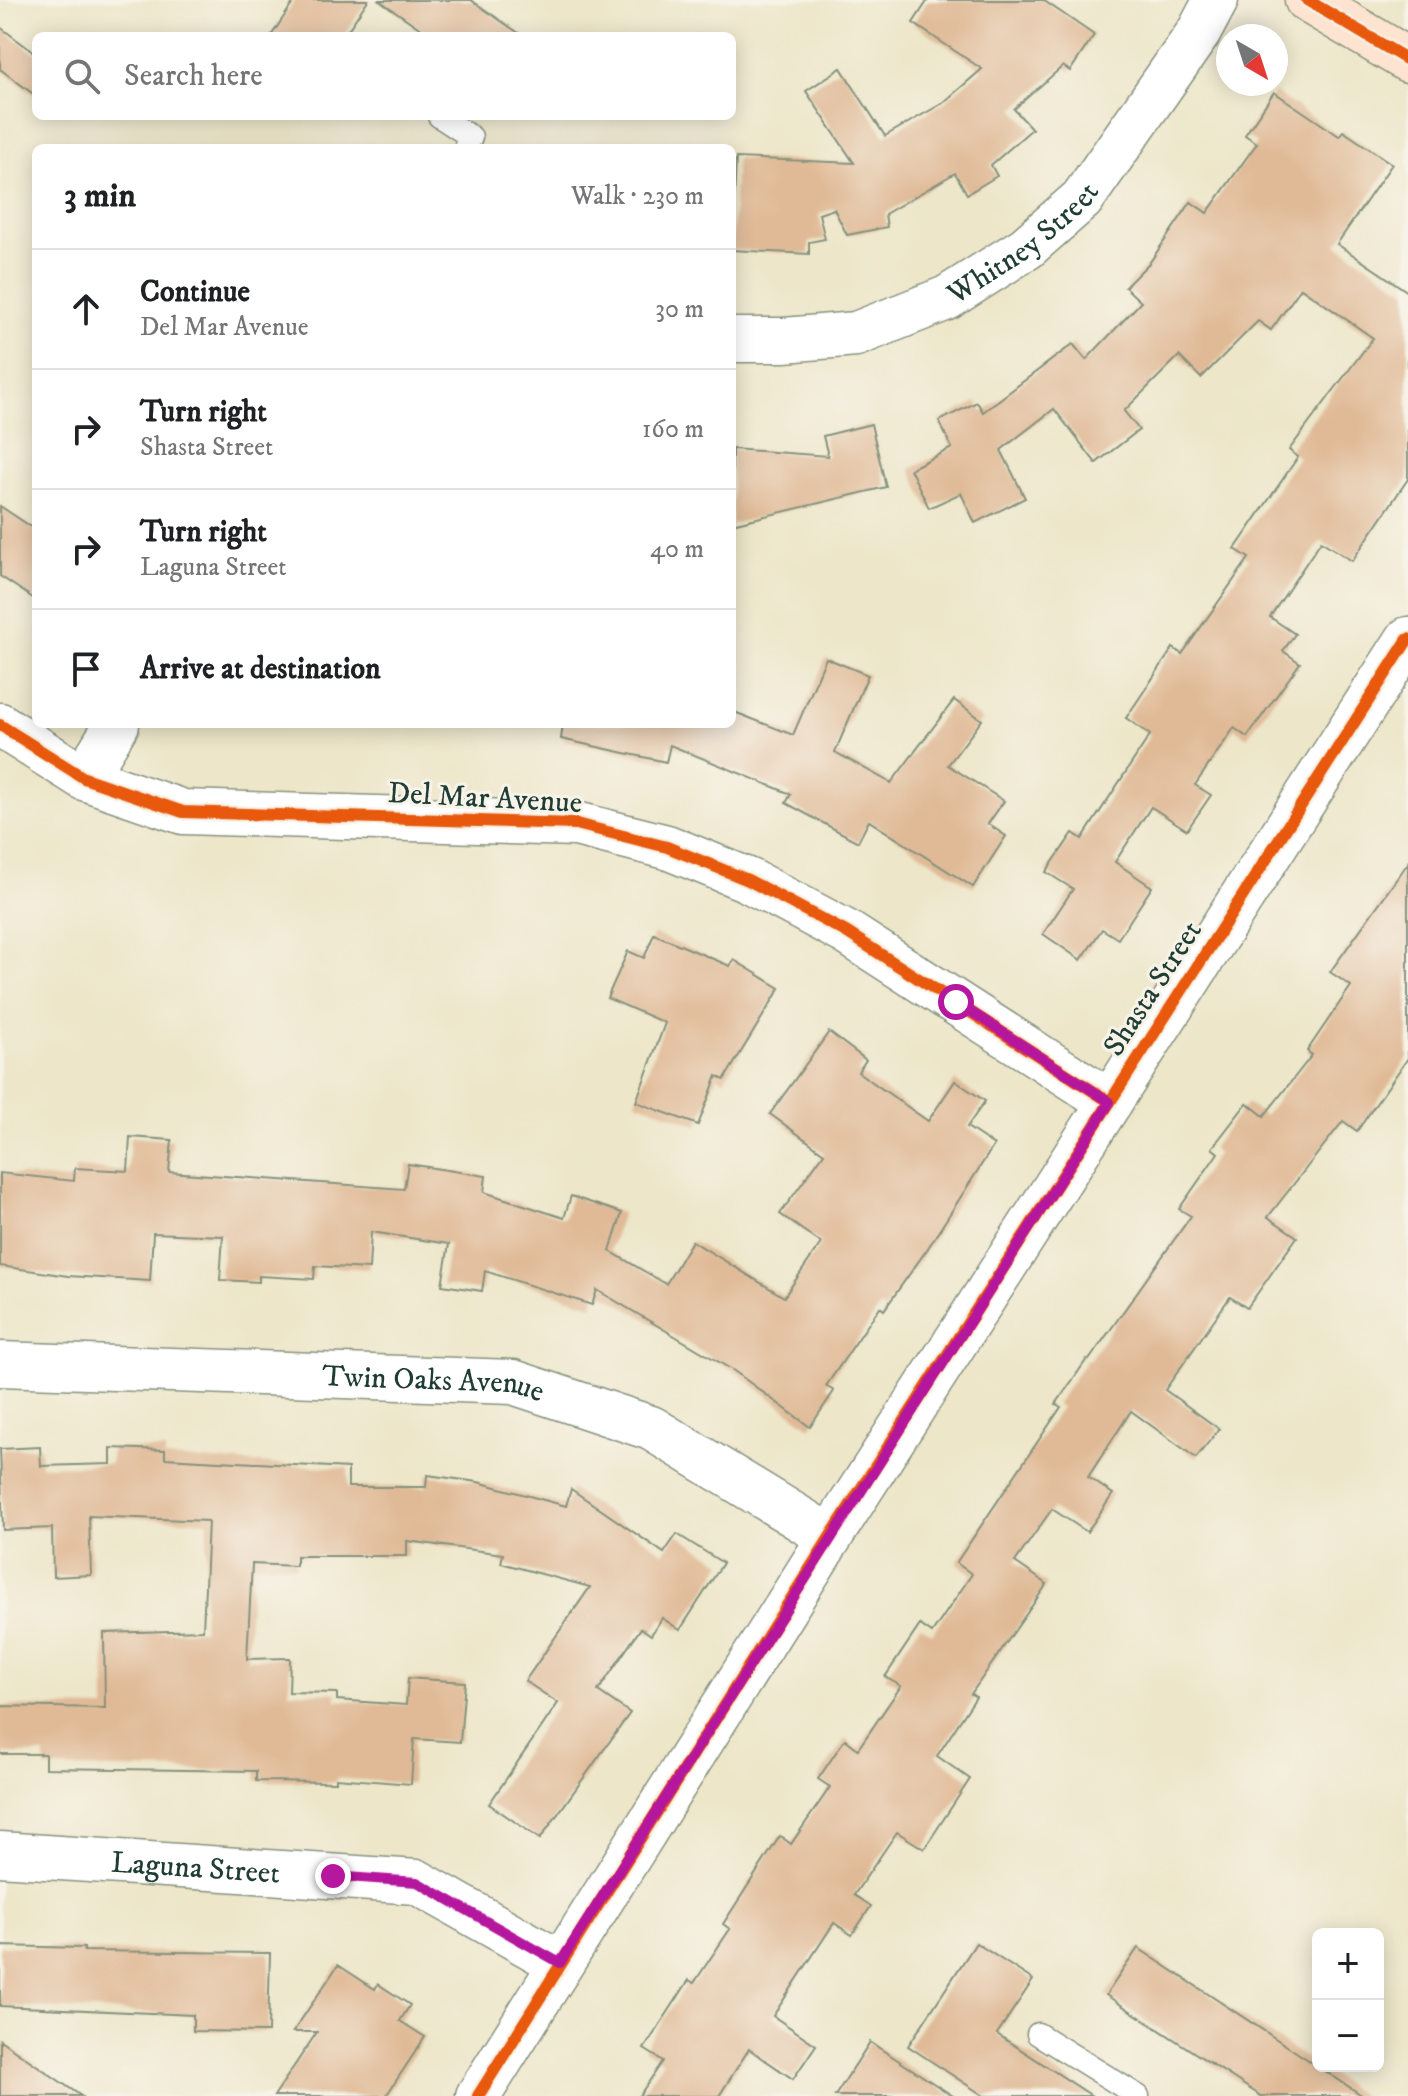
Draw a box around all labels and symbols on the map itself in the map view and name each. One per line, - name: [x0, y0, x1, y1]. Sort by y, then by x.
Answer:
- north arrow: [1216, 24, 1288, 96]
- street label: Whitney Street: [940, 176, 1108, 314]
- street label: Del Mar Avenue: [387, 775, 583, 822]
- street label: Shasta Street: [1096, 914, 1211, 1063]
- route start: [938, 984, 974, 1020]
- street label: Twin Oaks Avenue: [322, 1358, 549, 1411]
- street label: Laguna Street: [110, 1844, 281, 1893]
- route end: [315, 1858, 351, 1894]

